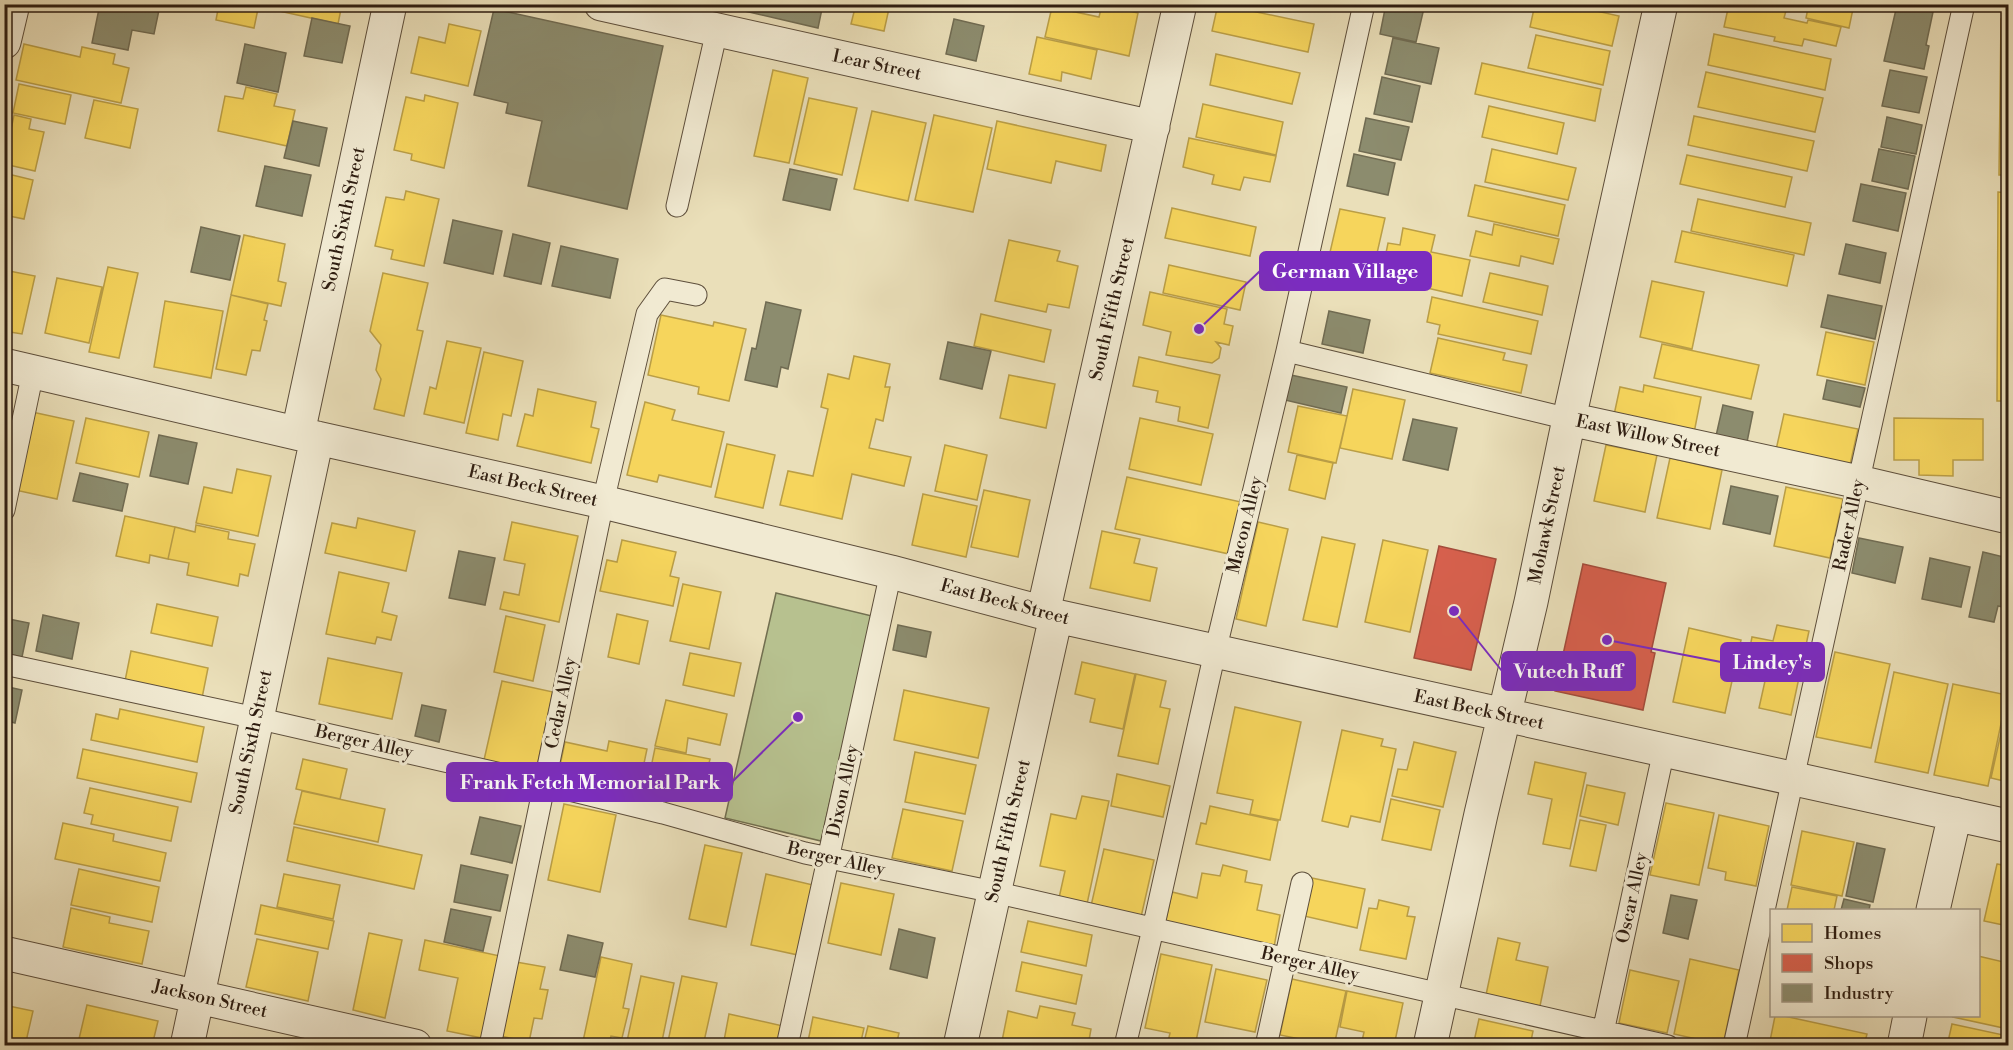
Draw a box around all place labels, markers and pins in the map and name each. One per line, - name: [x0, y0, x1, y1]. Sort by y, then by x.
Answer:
- callout: German Village: [1260, 252, 1431, 290]
- callout: Lindey's: [1721, 643, 1824, 681]
- callout: Vutech Ruff: [1502, 652, 1635, 690]
- callout: Frank Fetch Memorial Park: [447, 763, 732, 801]

